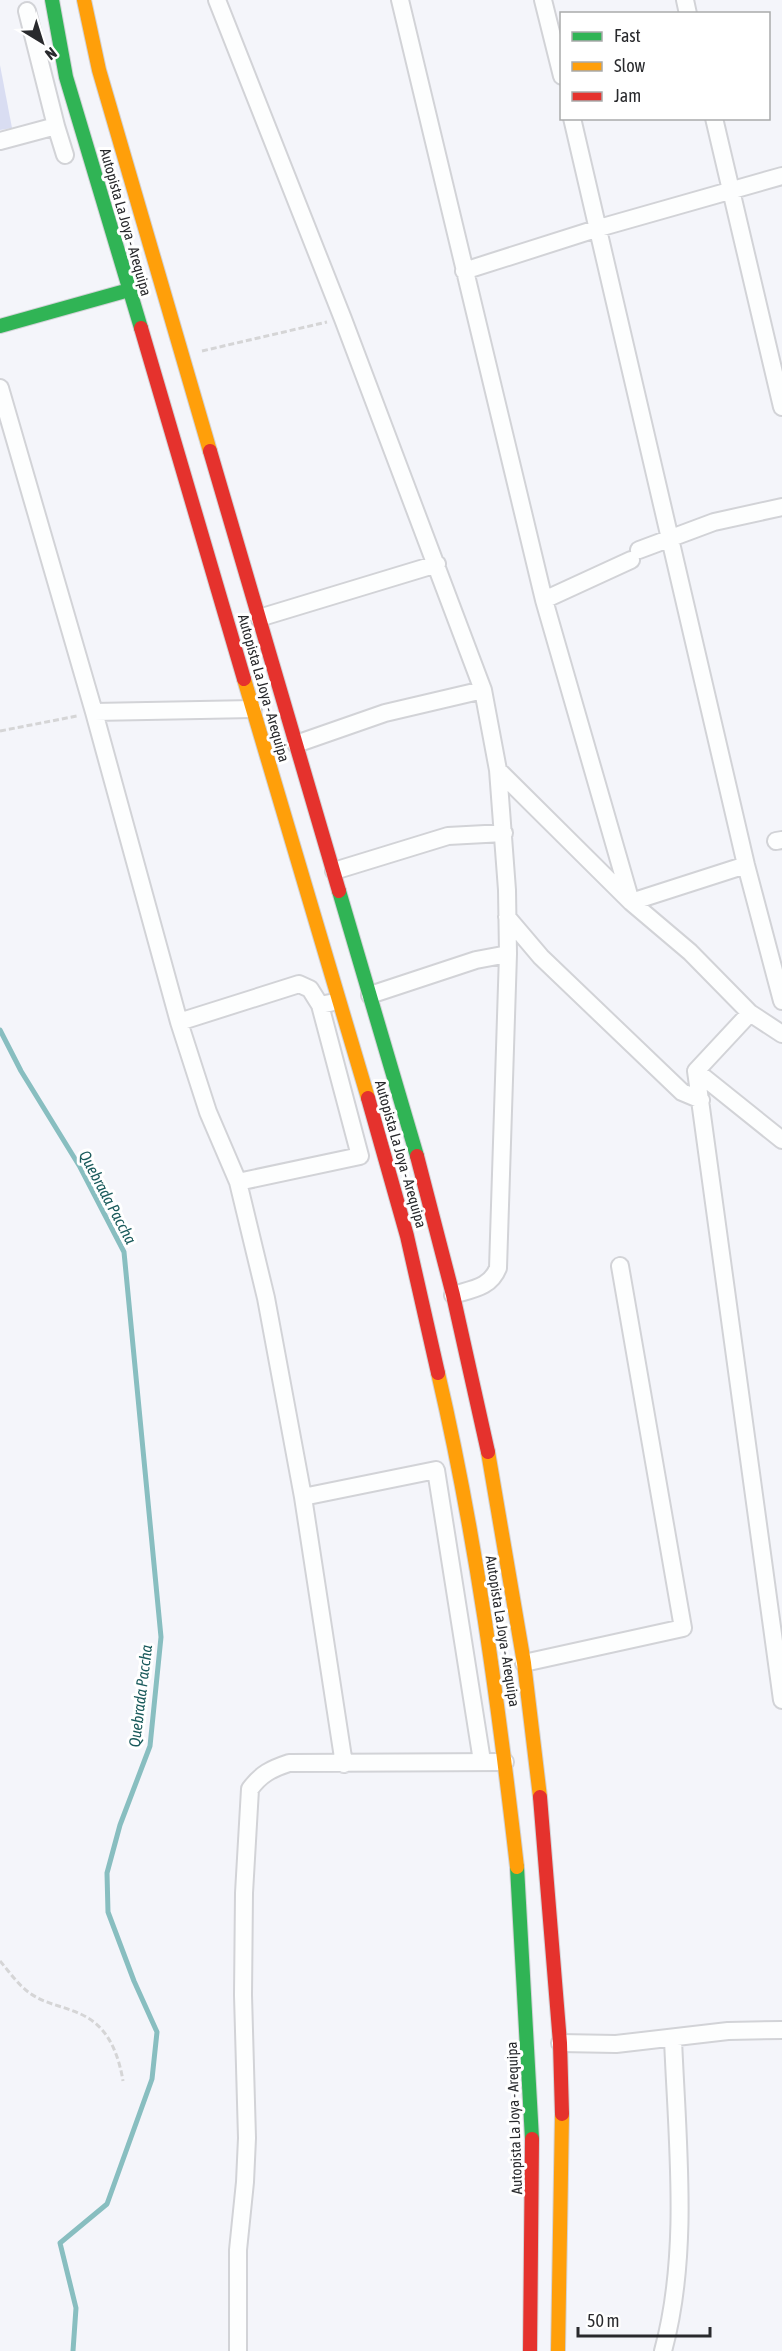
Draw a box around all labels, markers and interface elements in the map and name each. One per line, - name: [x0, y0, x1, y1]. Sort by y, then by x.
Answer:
- north arrow: [12, 12, 72, 72]
- legend: [560, 12, 770, 120]
- text: Fast: [614, 25, 641, 46]
- text: N: [42, 44, 61, 64]
- text: Slow: [614, 55, 645, 76]
- text: Jam: [614, 85, 641, 106]
- street label: Autopista La Joya - Arequipa: [97, 146, 155, 298]
- street label: Autopista La Joya - Arequipa: [235, 612, 293, 764]
- street label: Autopista La Joya - Arequipa: [372, 1078, 430, 1230]
- water label: Quebrada Paccha: [76, 1147, 140, 1247]
- street label: Autopista La Joya - Arequipa: [483, 1554, 523, 1708]
- water label: Quebrada Paccha: [125, 1643, 155, 1748]
- street label: Autopista La Joya - Arequipa: [503, 2041, 525, 2195]
- scale bar: [578, 2300, 710, 2338]
- text: 50 m: [587, 2310, 619, 2331]

